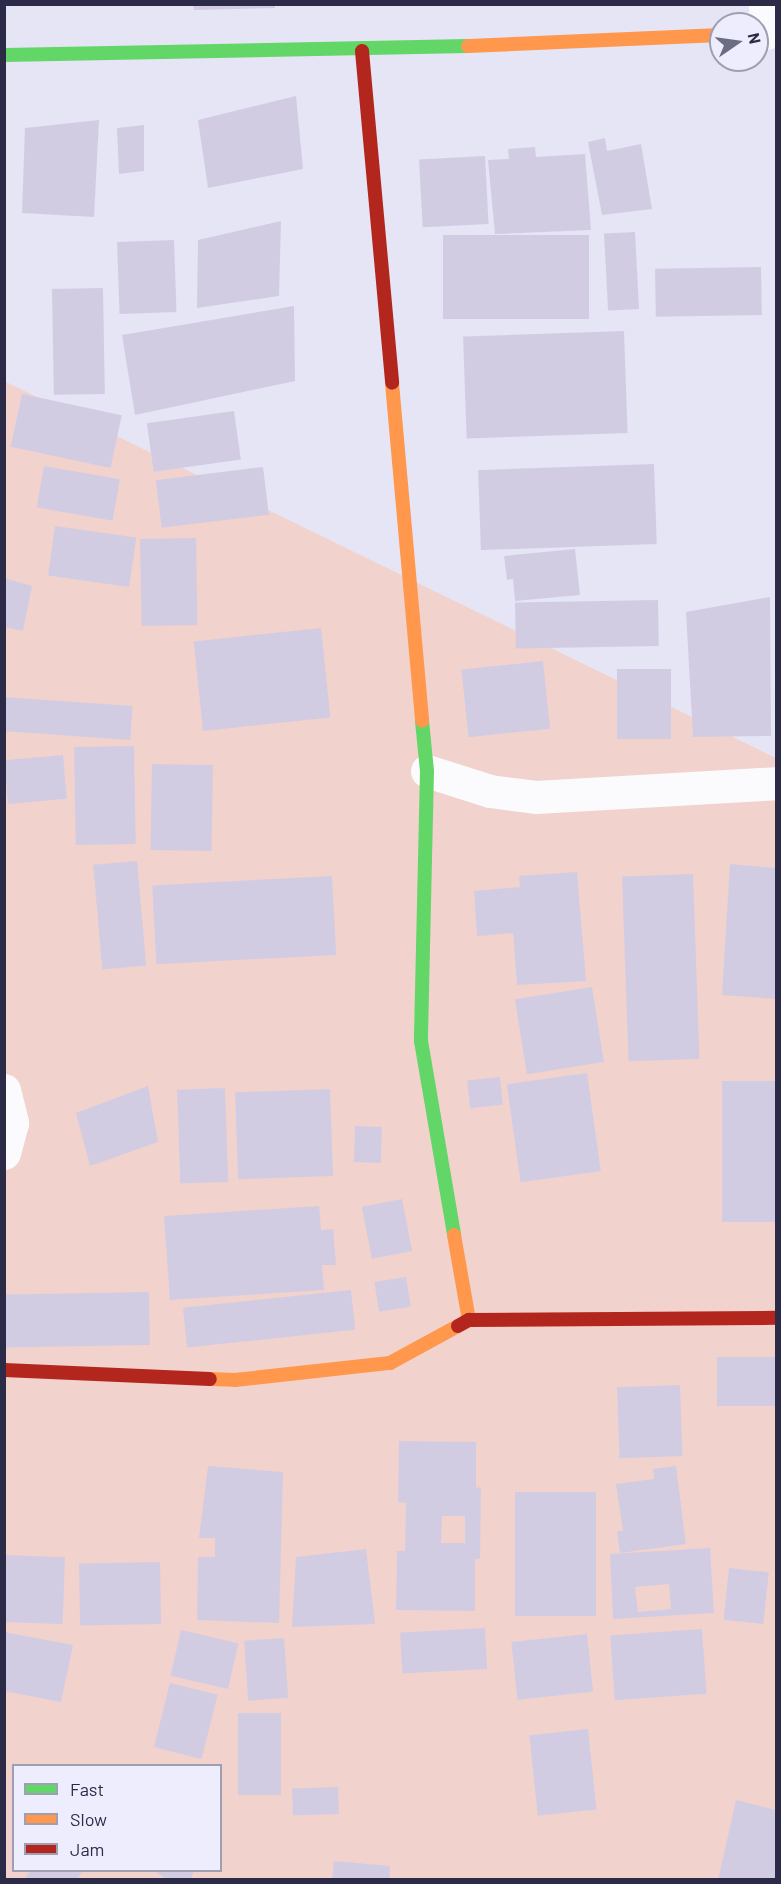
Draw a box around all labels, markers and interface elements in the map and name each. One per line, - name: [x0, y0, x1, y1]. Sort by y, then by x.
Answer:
- north arrow: [709, 12, 769, 72]
- text: N: [745, 31, 766, 46]
- legend: [12, 1764, 222, 1872]
- text: Fast: [70, 1778, 104, 1800]
- text: Slow: [70, 1808, 107, 1830]
- text: Jam: [70, 1838, 104, 1860]

